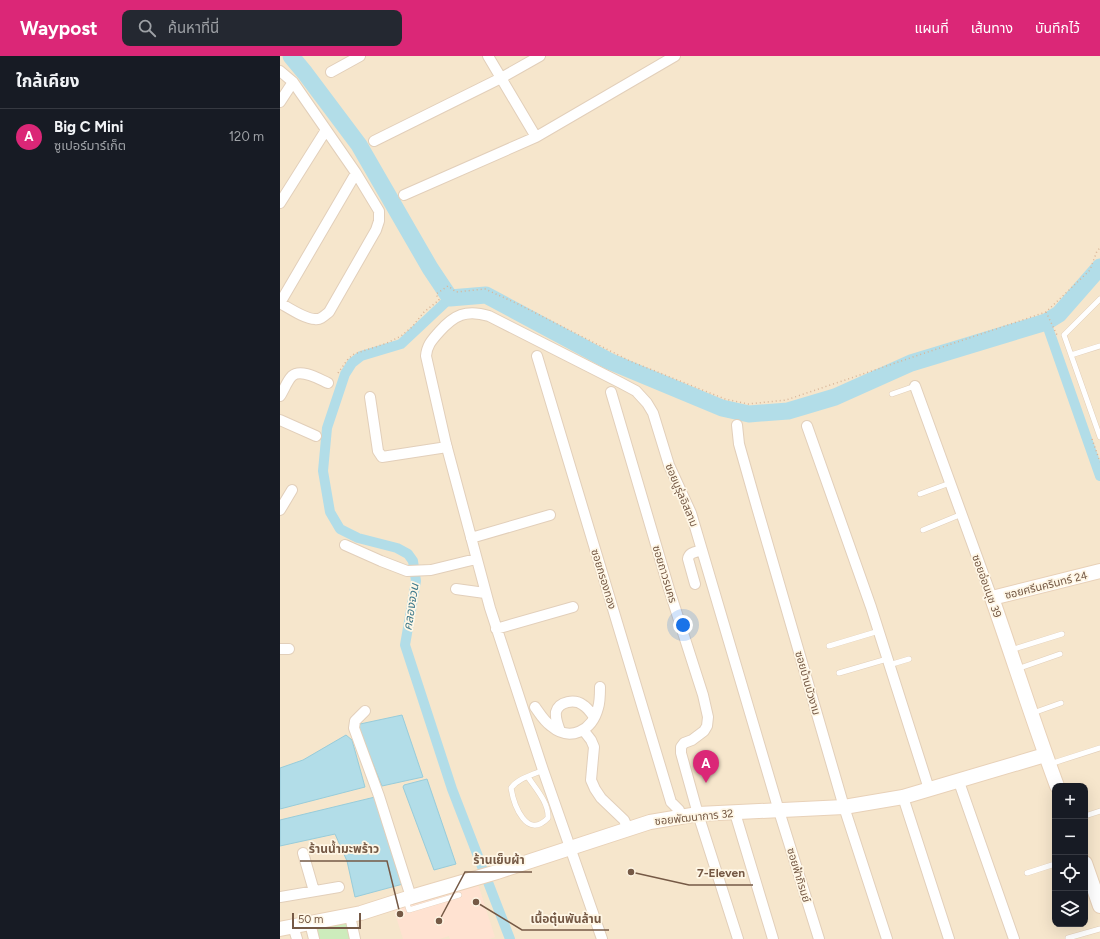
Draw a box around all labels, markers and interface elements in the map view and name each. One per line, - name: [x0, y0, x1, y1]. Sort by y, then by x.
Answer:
- search box: [122, 10, 402, 46]
- text: Waypost: [20, 17, 98, 40]
- icon: search: [136, 17, 158, 39]
- text: ค้นหาที่นี่: [168, 19, 219, 37]
- text: แผนที่: [915, 20, 949, 37]
- text: เส้นทาง: [971, 20, 1013, 37]
- text: บันทึกไว้: [1035, 20, 1080, 37]
- text: ใกล้เคียง: [16, 71, 79, 91]
- text: Big C Mini: [54, 118, 123, 136]
- text: A: [24, 129, 34, 144]
- text: 120 m: [229, 129, 264, 144]
- text: ซูเปอร์มาร์เก็ต: [54, 138, 126, 153]
- street label: ซอยนูรุ่ลอิสลาม: [662, 462, 701, 529]
- street label: ซอยถาวรนคร: [650, 544, 679, 605]
- street label: ซอยกรองทอง: [588, 548, 619, 611]
- street label: ซอยอ่อนนุช 39: [969, 553, 1004, 619]
- street label: ซอยศรีนครินทร์ 24: [1003, 569, 1089, 602]
- water label: คลองจวน: [400, 582, 422, 631]
- your location: [673, 615, 693, 635]
- street label: ซอยบ้านบัวงาม: [792, 650, 823, 717]
- pin: A: [693, 750, 719, 783]
- map controls: [1052, 783, 1088, 927]
- button: +: [1052, 783, 1088, 819]
- street label: ซอยพัฒนาการ 32: [654, 807, 734, 828]
- button: −: [1052, 819, 1088, 855]
- callout: ร้านน้ำมะพร้าว: [300, 837, 387, 861]
- text: ร้านน้ำมะพร้าว: [309, 840, 379, 856]
- street label: ซอยฟ้าภิรมย์: [784, 846, 813, 904]
- callout: ร้านเย็บผ้า: [465, 848, 532, 872]
- text: ร้านเย็บผ้า: [473, 853, 525, 867]
- button: locate: [1052, 855, 1088, 891]
- callout: 7-Eleven: [689, 861, 753, 885]
- text: 7-Eleven: [697, 866, 745, 880]
- button: layers: [1052, 891, 1088, 927]
- callout: เนื้อตุ๋นพันล้าน: [522, 906, 609, 930]
- text: เนื้อตุ๋นพันล้าน: [530, 910, 602, 926]
- scale bar: [292, 911, 361, 930]
- text: 50 m: [298, 913, 323, 926]

